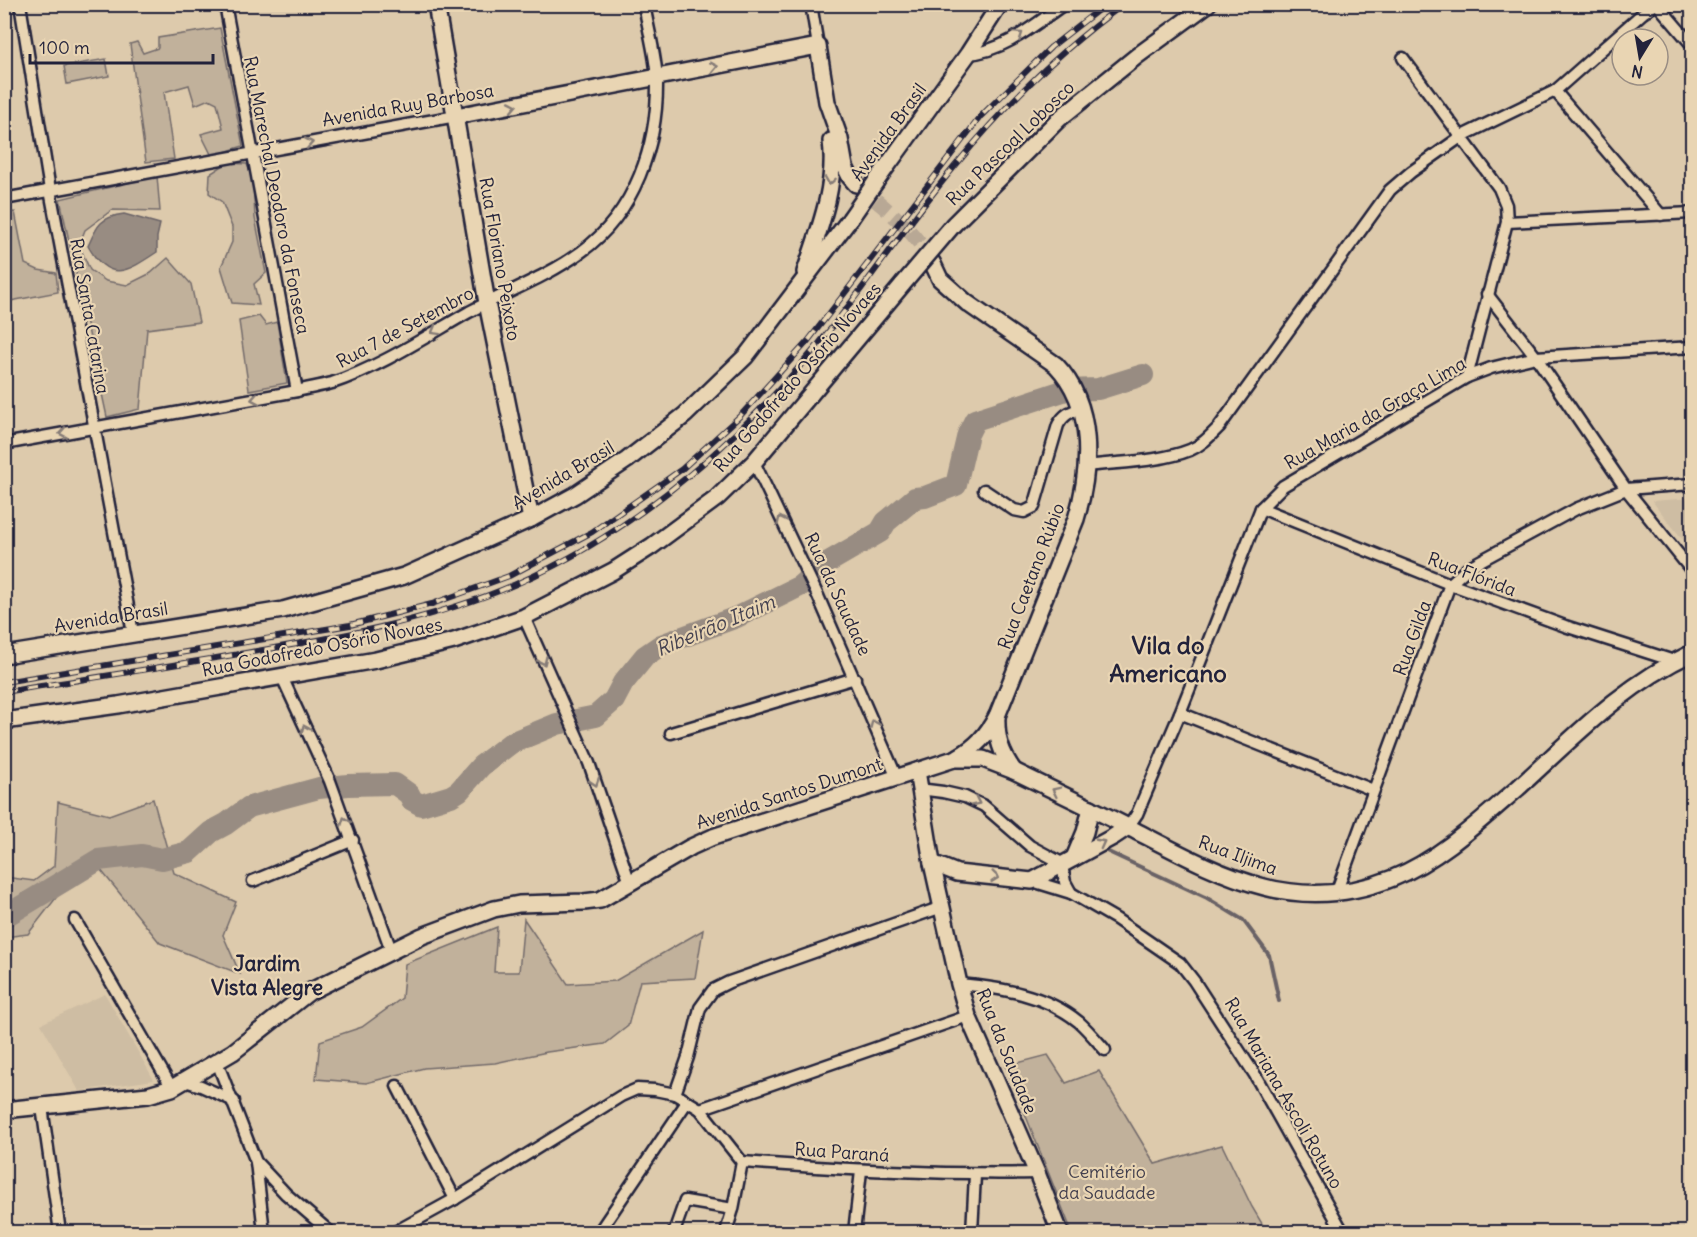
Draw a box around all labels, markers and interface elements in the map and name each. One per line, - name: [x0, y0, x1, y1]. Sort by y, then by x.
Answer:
- scale bar: [30, 27, 213, 65]
- north arrow: [1610, 27, 1670, 87]
- one-way arrow: [1012, 31, 1023, 42]
- text: 100 m: [39, 36, 90, 59]
- street label: Rua Marechal Deodoro da Fonseca: [239, 54, 315, 336]
- one-way arrow: [709, 61, 719, 74]
- text: N: [1630, 61, 1644, 83]
- street label: Rua Pascoal Lobosco: [941, 76, 1079, 210]
- street label: Avenida Ruy Barbosa: [320, 79, 496, 131]
- street label: Avenida Brasil: [845, 79, 931, 185]
- one-way arrow: [508, 100, 518, 113]
- one-way arrow: [305, 137, 314, 149]
- street label: Rua Floriano Peixoto: [474, 175, 526, 343]
- one-way arrow: [825, 177, 837, 186]
- street label: Rua Santa Catarina: [65, 236, 115, 396]
- street label: Rua Godofredo Osório Novaes: [708, 277, 886, 477]
- street label: Rua 7 de Setembro: [332, 281, 478, 373]
- one-way arrow: [431, 324, 442, 335]
- street label: Rua Maria da Graça Lima: [1280, 352, 1470, 474]
- one-way arrow: [250, 392, 260, 405]
- one-way arrow: [58, 427, 67, 439]
- street label: Avenida Brasil: [508, 436, 618, 514]
- street label: Rua Caetano Rúbio: [992, 500, 1070, 652]
- one-way arrow: [777, 515, 789, 526]
- street label: Rua da Saudade: [799, 529, 877, 659]
- street label: Rua Flórida: [1425, 547, 1519, 601]
- water label: Ribeirão Itaim: [652, 588, 779, 661]
- street label: Avenida Brasil: [52, 597, 170, 637]
- street label: Rua Gilda: [1388, 597, 1436, 679]
- street label: Rua Godofredo Osório Novaes: [200, 612, 444, 682]
- district label: Vila do Americano: [1109, 630, 1227, 688]
- one-way arrow: [536, 654, 548, 665]
- one-way arrow: [869, 719, 881, 730]
- one-way arrow: [301, 725, 313, 736]
- street label: Avenida Santos Dumont: [693, 752, 885, 834]
- one-way arrow: [588, 776, 601, 787]
- one-way arrow: [1052, 787, 1063, 799]
- one-way arrow: [969, 795, 980, 807]
- one-way arrow: [340, 816, 352, 827]
- street label: Rua Iljima: [1195, 830, 1281, 880]
- one-way arrow: [1095, 839, 1105, 850]
- one-way arrow: [990, 870, 999, 883]
- district label: Jardim Vista Alegre: [211, 950, 323, 1001]
- street label: Rua da Saudade: [971, 985, 1043, 1117]
- street label: Rua Mariana Ascoli Rotuno: [1220, 993, 1348, 1193]
- street label: Rua Paraná: [794, 1137, 890, 1167]
- park label: Cemitério da Saudade: [1059, 1160, 1155, 1204]

